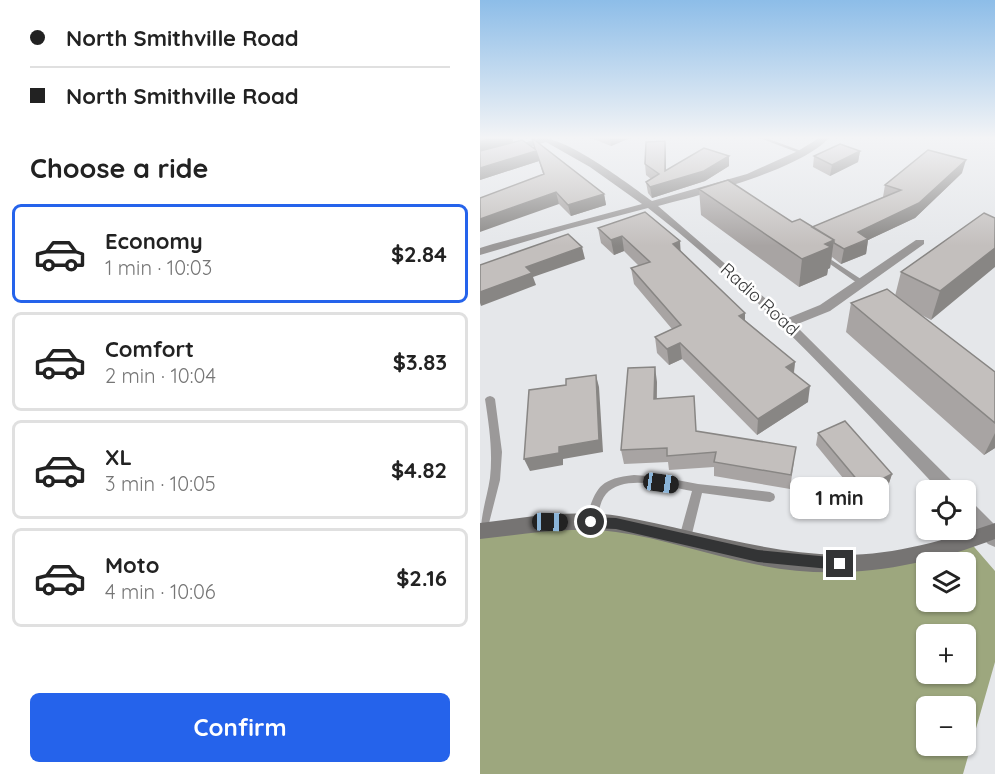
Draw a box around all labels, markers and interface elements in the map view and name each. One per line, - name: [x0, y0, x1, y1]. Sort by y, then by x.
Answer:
- text: North Smithville Road: [66, 24, 299, 52]
- text: North Smithville Road: [66, 82, 299, 110]
- text: Choose a ride: [30, 151, 208, 185]
- icon: car: [33, 227, 87, 281]
- text: Economy: [105, 227, 203, 255]
- text: $2.84: [391, 240, 447, 268]
- text: 1 min · 10:03: [105, 255, 212, 280]
- street label: Radio Road: [716, 258, 804, 340]
- icon: car: [33, 335, 87, 389]
- text: Comfort: [105, 335, 194, 363]
- text: $3.83: [393, 348, 447, 376]
- text: 2 min · 10:04: [105, 363, 216, 388]
- icon: car: [33, 443, 87, 497]
- text: XL: [105, 443, 132, 471]
- text: $4.82: [391, 456, 447, 484]
- text: 3 min · 10:05: [105, 471, 216, 496]
- car: [642, 472, 680, 494]
- callout: 1 min: [790, 477, 890, 519]
- map controls: [916, 480, 976, 756]
- button: locate: [916, 480, 976, 540]
- text: 1 min: [815, 485, 864, 510]
- route start: [577, 508, 604, 535]
- car: [532, 513, 568, 531]
- route end: [826, 550, 853, 577]
- icon: car: [33, 551, 87, 605]
- text: Moto: [105, 551, 159, 579]
- button: layers: [916, 552, 976, 612]
- text: $2.16: [396, 564, 447, 592]
- text: 4 min · 10:06: [105, 579, 216, 604]
- button: +: [916, 624, 976, 684]
- button: Confirm: [30, 693, 450, 762]
- button: −: [916, 696, 976, 756]

